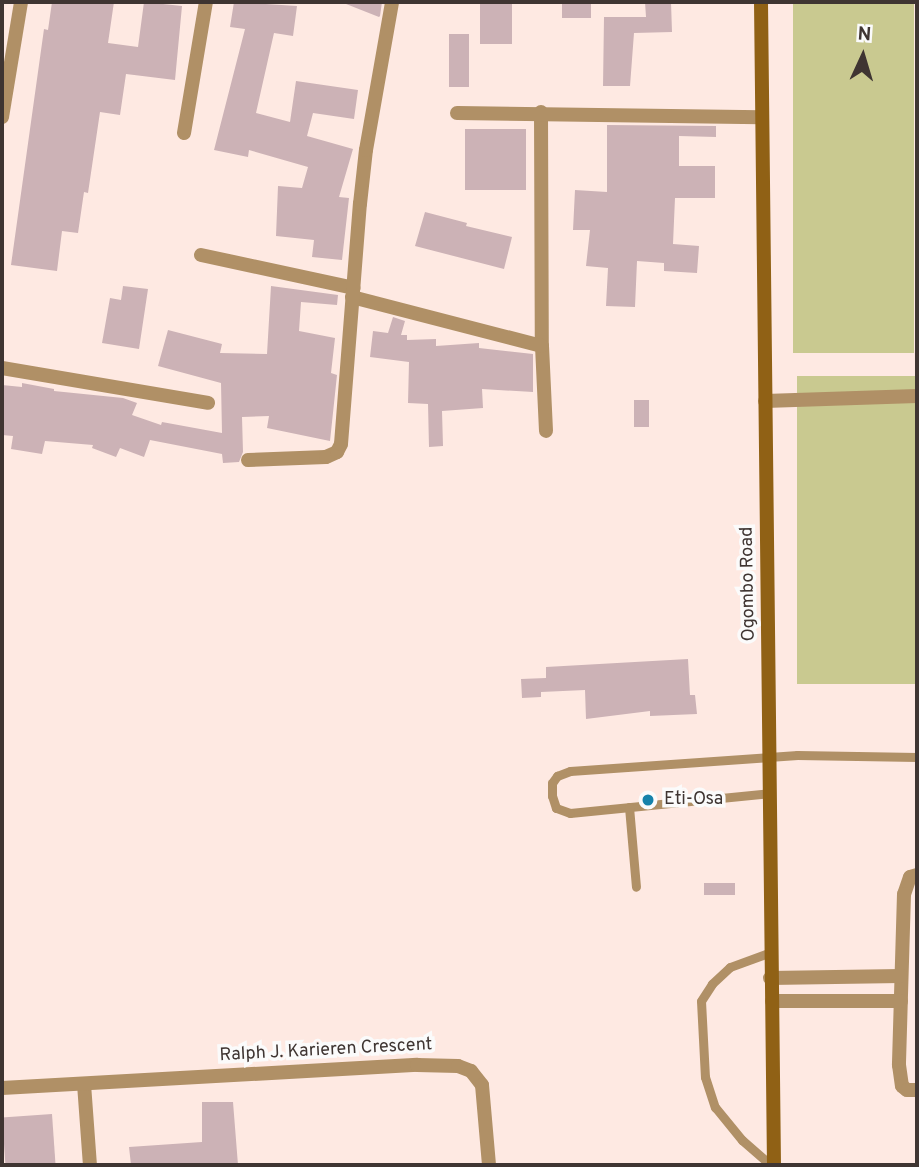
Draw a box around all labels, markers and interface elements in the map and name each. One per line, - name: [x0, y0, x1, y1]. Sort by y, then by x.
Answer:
- north arrow: [828, 21, 898, 91]
- text: N: [857, 23, 872, 47]
- street label: Ogombo Road: [737, 527, 761, 641]
- place label: Eti-Osa: [664, 789, 723, 811]
- marker: Eti-Osa: [638, 790, 658, 810]
- street label: Ralph J. Karieren Crescent: [219, 1035, 433, 1067]

